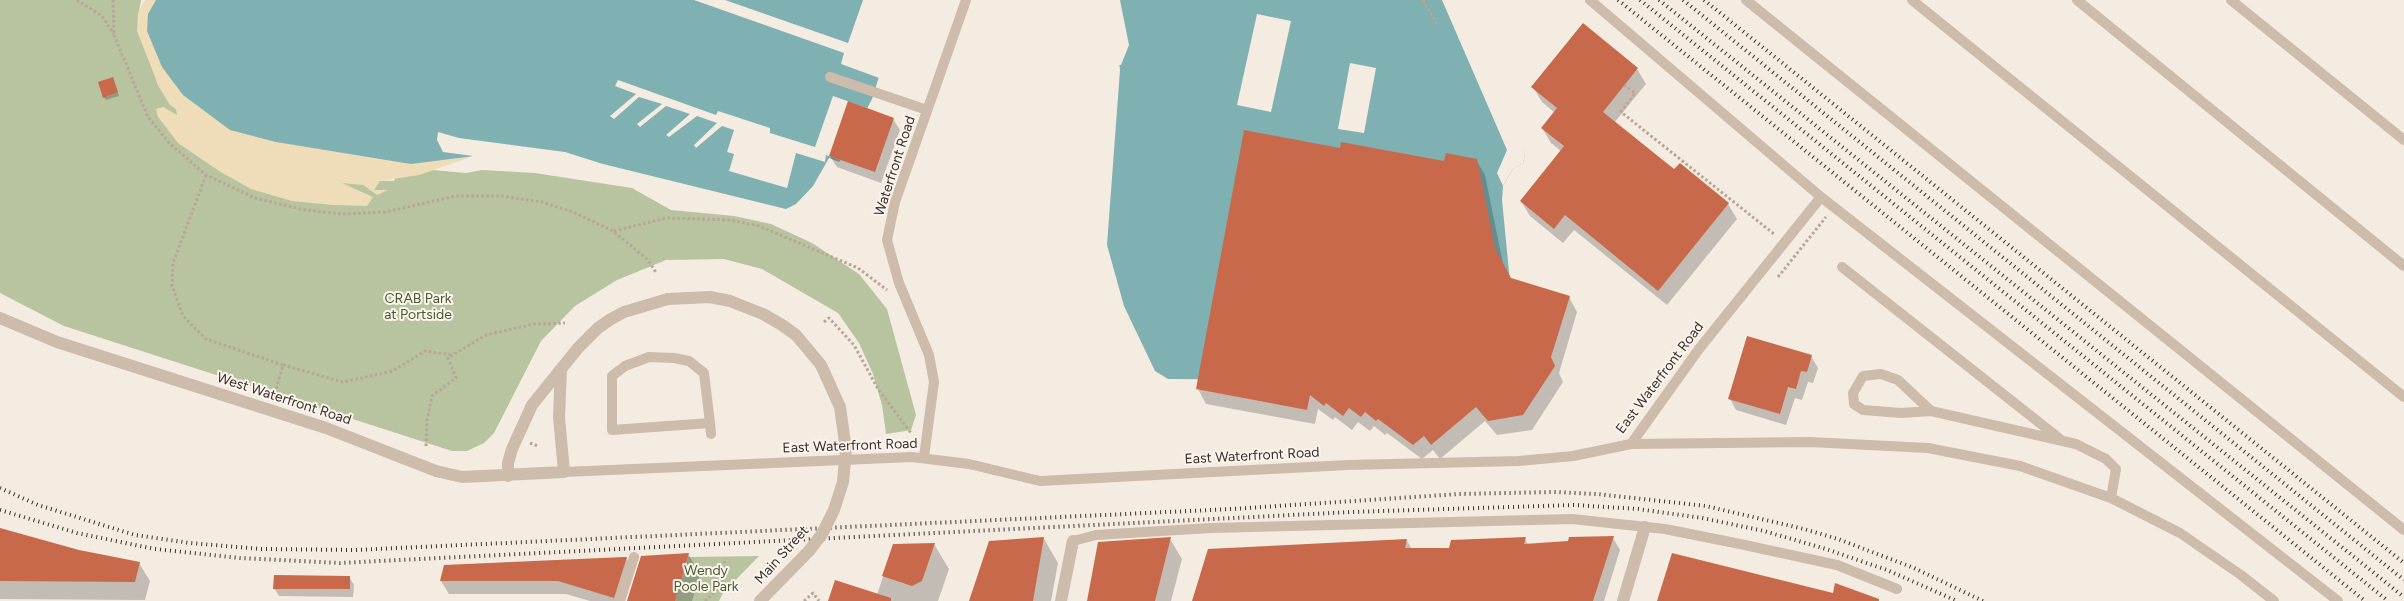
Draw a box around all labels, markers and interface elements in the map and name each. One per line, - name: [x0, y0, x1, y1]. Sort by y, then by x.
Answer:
- street label: Waterfront Road: [871, 114, 919, 218]
- park label: CRAB Park at Portside: [384, 291, 452, 324]
- street label: East Waterfront Road: [1613, 319, 1707, 437]
- street label: West Waterfront Road: [215, 369, 353, 429]
- street label: East Waterfront Road: [782, 435, 918, 457]
- street label: East Waterfront Road: [1184, 444, 1320, 468]
- street label: Main Street: [751, 522, 813, 588]
- park label: Wendy Poole Park: [673, 563, 739, 596]

